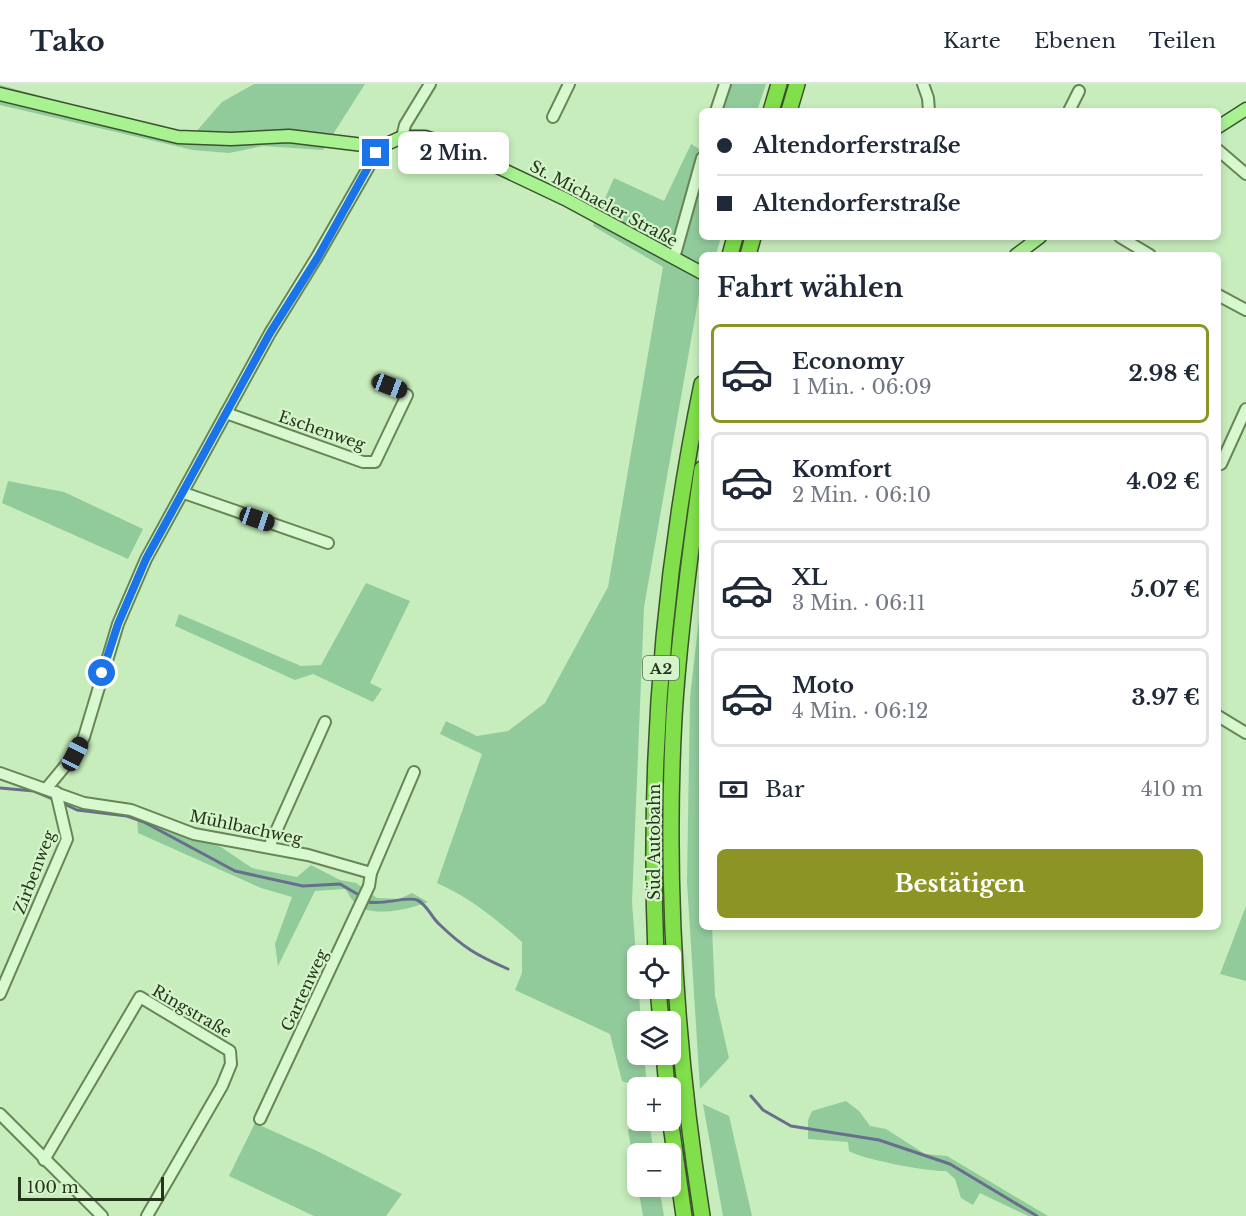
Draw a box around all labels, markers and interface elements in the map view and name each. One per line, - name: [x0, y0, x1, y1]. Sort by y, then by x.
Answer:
- text: Tako: [30, 24, 105, 59]
- text: Karte: [943, 28, 1001, 54]
- text: Ebenen: [1034, 28, 1116, 54]
- text: Teilen: [1149, 28, 1216, 54]
- callout: 2 Min.: [397, 132, 508, 174]
- text: Altendorferstraße: [753, 132, 961, 159]
- route end: [362, 139, 389, 166]
- text: 2 Min.: [419, 141, 488, 165]
- street label: St. Michaeler Straße: [527, 156, 681, 250]
- text: Altendorferstraße: [753, 190, 961, 217]
- text: Fahrt wählen: [717, 271, 903, 304]
- icon: car: [720, 347, 774, 401]
- text: Economy: [792, 348, 904, 375]
- text: 2.98 €: [1129, 360, 1200, 387]
- car: [370, 371, 410, 401]
- text: 1 Min. · 06:09: [792, 375, 932, 399]
- street label: Eschenweg: [276, 406, 368, 454]
- icon: car: [720, 455, 774, 509]
- text: Komfort: [792, 456, 892, 483]
- text: 4.02 €: [1127, 468, 1200, 495]
- text: 2 Min. · 06:10: [792, 483, 931, 507]
- car: [237, 505, 277, 533]
- icon: car: [720, 563, 774, 617]
- text: XL: [792, 564, 827, 591]
- text: 5.07 €: [1131, 576, 1200, 603]
- text: 3 Min. · 06:11: [792, 591, 926, 615]
- road number: A2: [643, 656, 679, 680]
- route start: [88, 659, 115, 686]
- icon: car: [720, 671, 774, 725]
- text: Moto: [792, 672, 854, 699]
- text: 3.97 €: [1131, 684, 1200, 711]
- text: 4 Min. · 06:12: [792, 699, 928, 723]
- car: [59, 734, 91, 774]
- icon: cash: [717, 773, 750, 806]
- text: Bar: [765, 776, 805, 803]
- text: 410 m: [1141, 777, 1203, 801]
- street label: Süd Autobahn: [644, 784, 664, 900]
- street label: Mühlbachweg: [188, 805, 305, 849]
- street label: Zirbenweg: [9, 827, 59, 917]
- button: Bestätigen: [717, 849, 1203, 918]
- street label: Gartenweg: [276, 945, 332, 1034]
- map controls: [627, 945, 681, 1197]
- button: locate: [627, 945, 681, 999]
- street label: Ringstraße: [149, 980, 235, 1042]
- button: layers: [627, 1011, 681, 1065]
- button: +: [627, 1077, 681, 1131]
- button: −: [627, 1143, 681, 1197]
- scale bar: [18, 1174, 164, 1202]
- text: 100 m: [27, 1177, 79, 1197]

